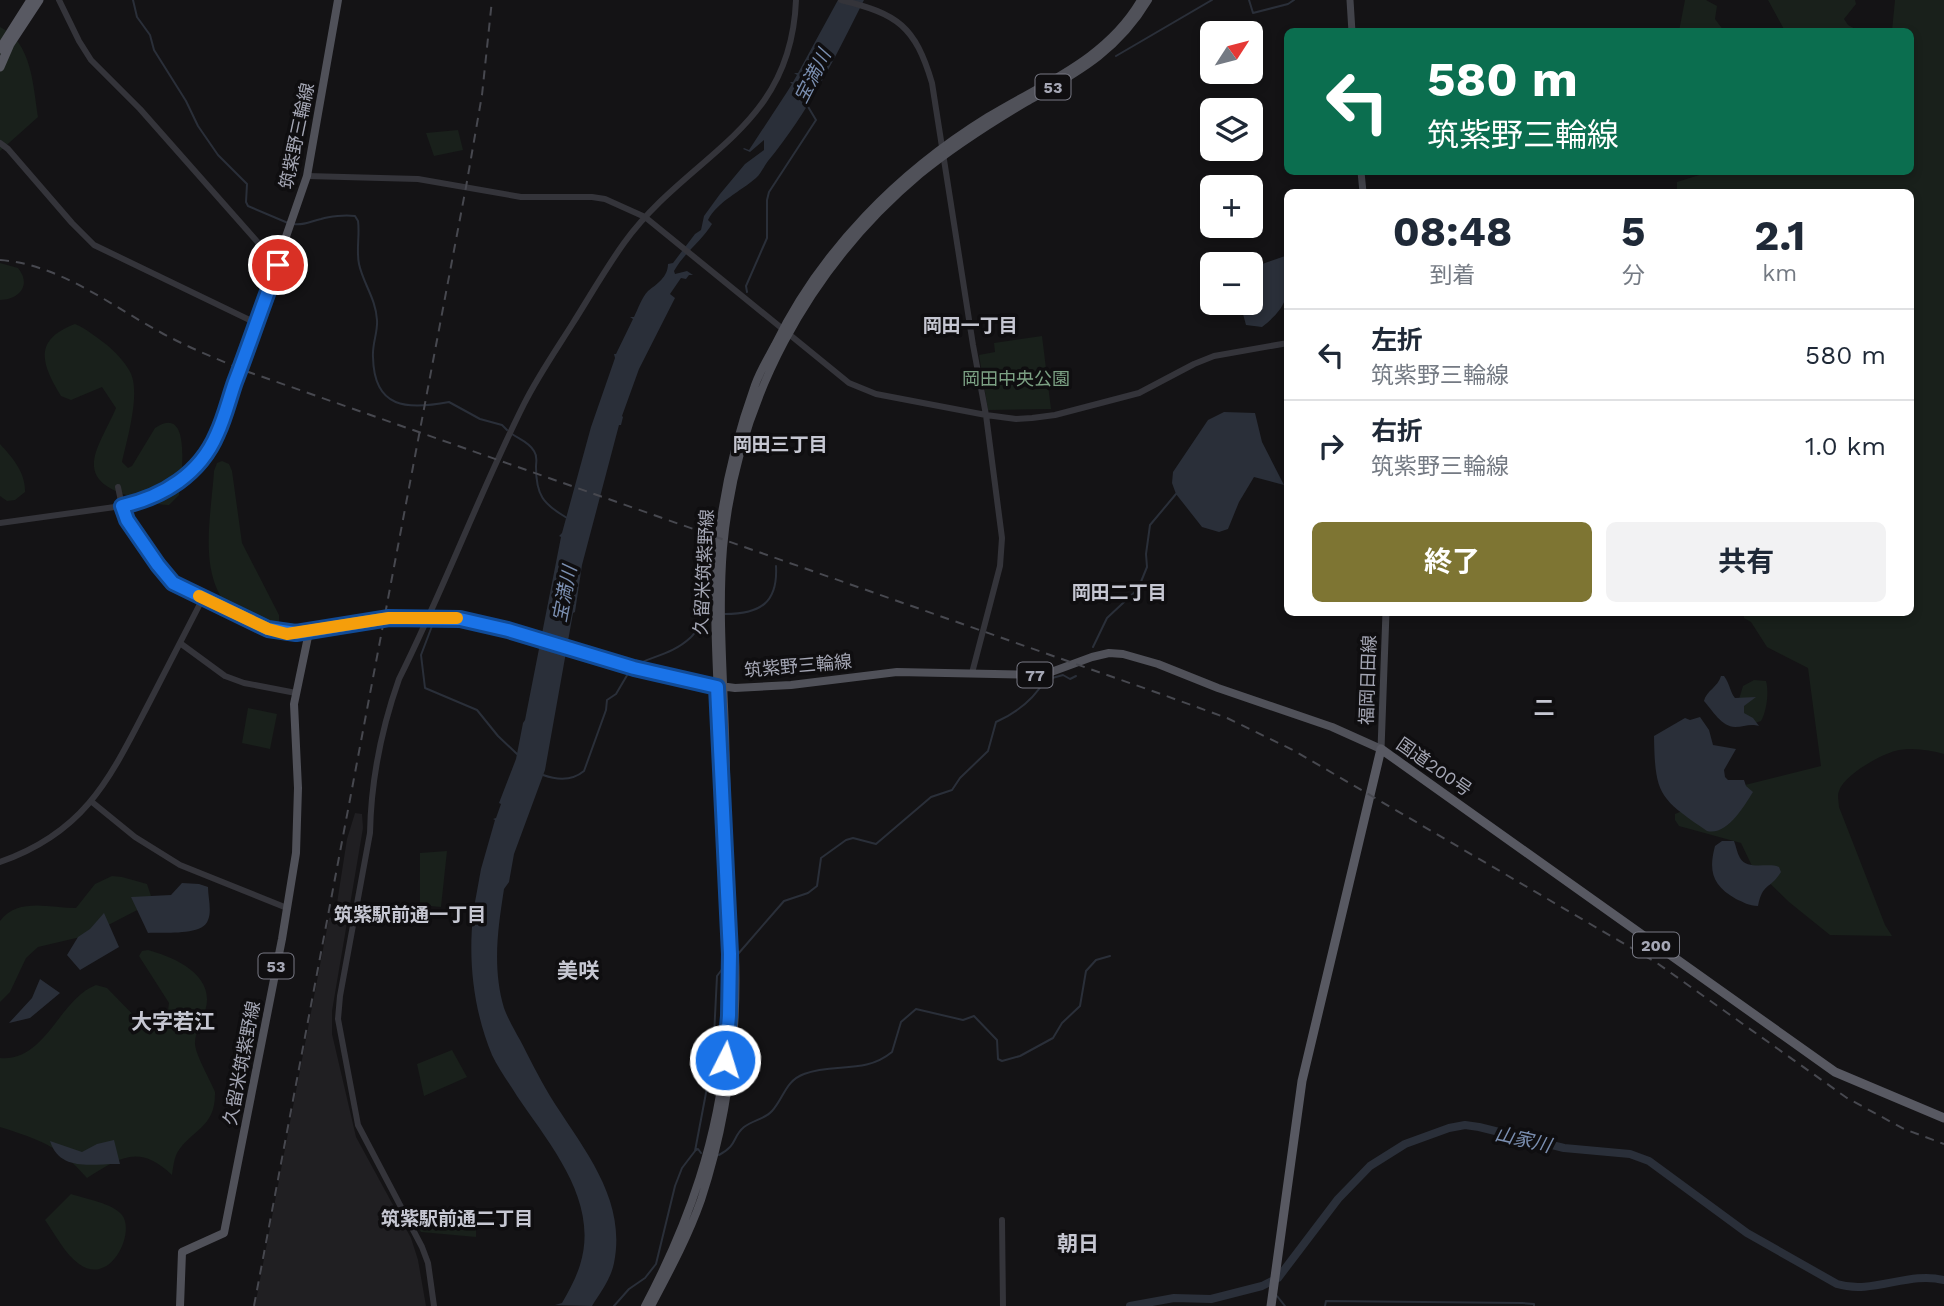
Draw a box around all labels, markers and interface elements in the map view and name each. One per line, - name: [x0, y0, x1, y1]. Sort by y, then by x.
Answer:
- north arrow: [1200, 21, 1264, 84]
- map controls: [1200, 21, 1263, 315]
- water label: 宝満川: [789, 44, 837, 107]
- text: 580 m: [1427, 50, 1578, 108]
- icon: left: [1312, 56, 1403, 147]
- road number: 53: [1036, 74, 1070, 100]
- street label: 筑紫野三輪線: [275, 81, 318, 191]
- button: layers: [1200, 98, 1263, 161]
- text: 筑紫野三輪線: [1427, 116, 1619, 154]
- button: +: [1200, 175, 1263, 238]
- text: 08:48: [1393, 207, 1512, 256]
- text: 5: [1621, 207, 1645, 256]
- text: 2.1: [1754, 211, 1805, 260]
- pin: [248, 235, 308, 295]
- icon: arrive: [259, 246, 297, 284]
- button: −: [1200, 252, 1263, 315]
- text: km: [1762, 260, 1797, 287]
- text: 到着: [1429, 262, 1475, 289]
- text: 分: [1622, 262, 1645, 289]
- district label: 岡田一丁目: [922, 314, 1018, 337]
- text: 左折: [1371, 325, 1423, 355]
- icon: left: [1312, 336, 1350, 374]
- text: 580 m: [1805, 340, 1886, 370]
- text: 筑紫野三輪線: [1371, 362, 1509, 389]
- park label: 岡田中央公園: [962, 368, 1070, 389]
- text: 右折: [1371, 416, 1423, 446]
- icon: right: [1312, 427, 1350, 465]
- text: 1.0 km: [1805, 431, 1886, 461]
- district label: 岡田三丁目: [732, 433, 828, 456]
- text: 筑紫野三輪線: [1371, 453, 1509, 480]
- street label: 久留米筑紫野線: [690, 509, 717, 635]
- button: 終了: [1312, 522, 1592, 602]
- button: 共有: [1606, 522, 1886, 602]
- water label: 宝満川: [548, 562, 582, 624]
- district label: 岡田二丁目: [1071, 581, 1167, 604]
- street label: 福岡日田線: [1355, 635, 1380, 725]
- street label: 筑紫野三輪線: [743, 650, 853, 681]
- road number: 77: [1018, 662, 1052, 688]
- district label: 二: [1534, 695, 1555, 720]
- street label: 国道200号: [1393, 733, 1476, 800]
- district label: 筑紫駅前通一丁目: [334, 903, 486, 926]
- road number: 200: [1633, 932, 1679, 958]
- road number: 53: [258, 954, 294, 978]
- district label: 美咲: [557, 958, 600, 983]
- street label: 久留米筑紫野線: [219, 999, 264, 1127]
- district label: 大字若江: [131, 1009, 215, 1034]
- position arrow: [688, 1023, 762, 1097]
- water label: 山家川: [1493, 1122, 1555, 1158]
- district label: 筑紫駅前通二丁目: [381, 1207, 533, 1230]
- district label: 朝日: [1057, 1231, 1099, 1256]

